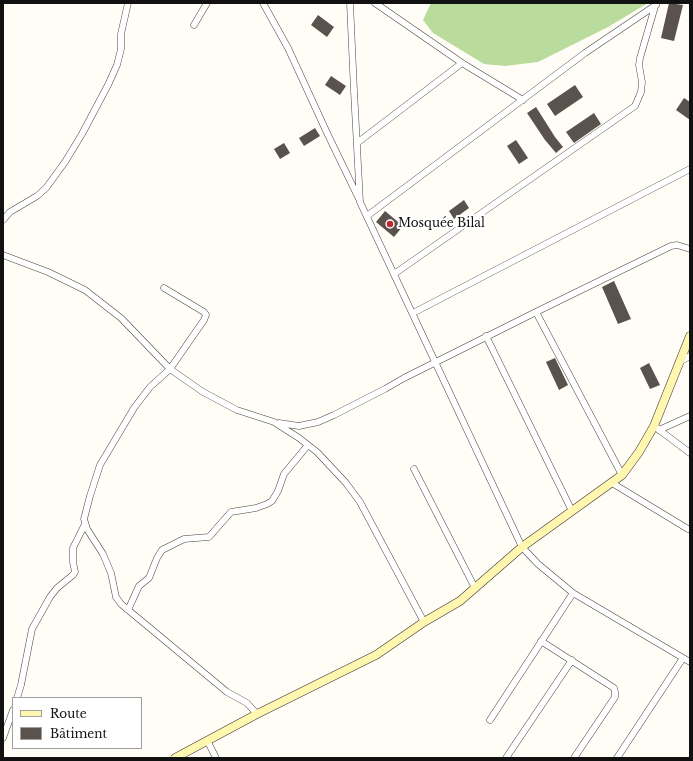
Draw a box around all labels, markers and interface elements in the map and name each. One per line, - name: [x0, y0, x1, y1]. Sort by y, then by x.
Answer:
- place label: Mosquée Bilal: [398, 217, 485, 231]
- marker: Mosquée Bilal: [385, 219, 395, 229]
- legend: [12, 697, 142, 749]
- text: Route: [50, 706, 87, 721]
- text: Bâtiment: [50, 726, 107, 741]

